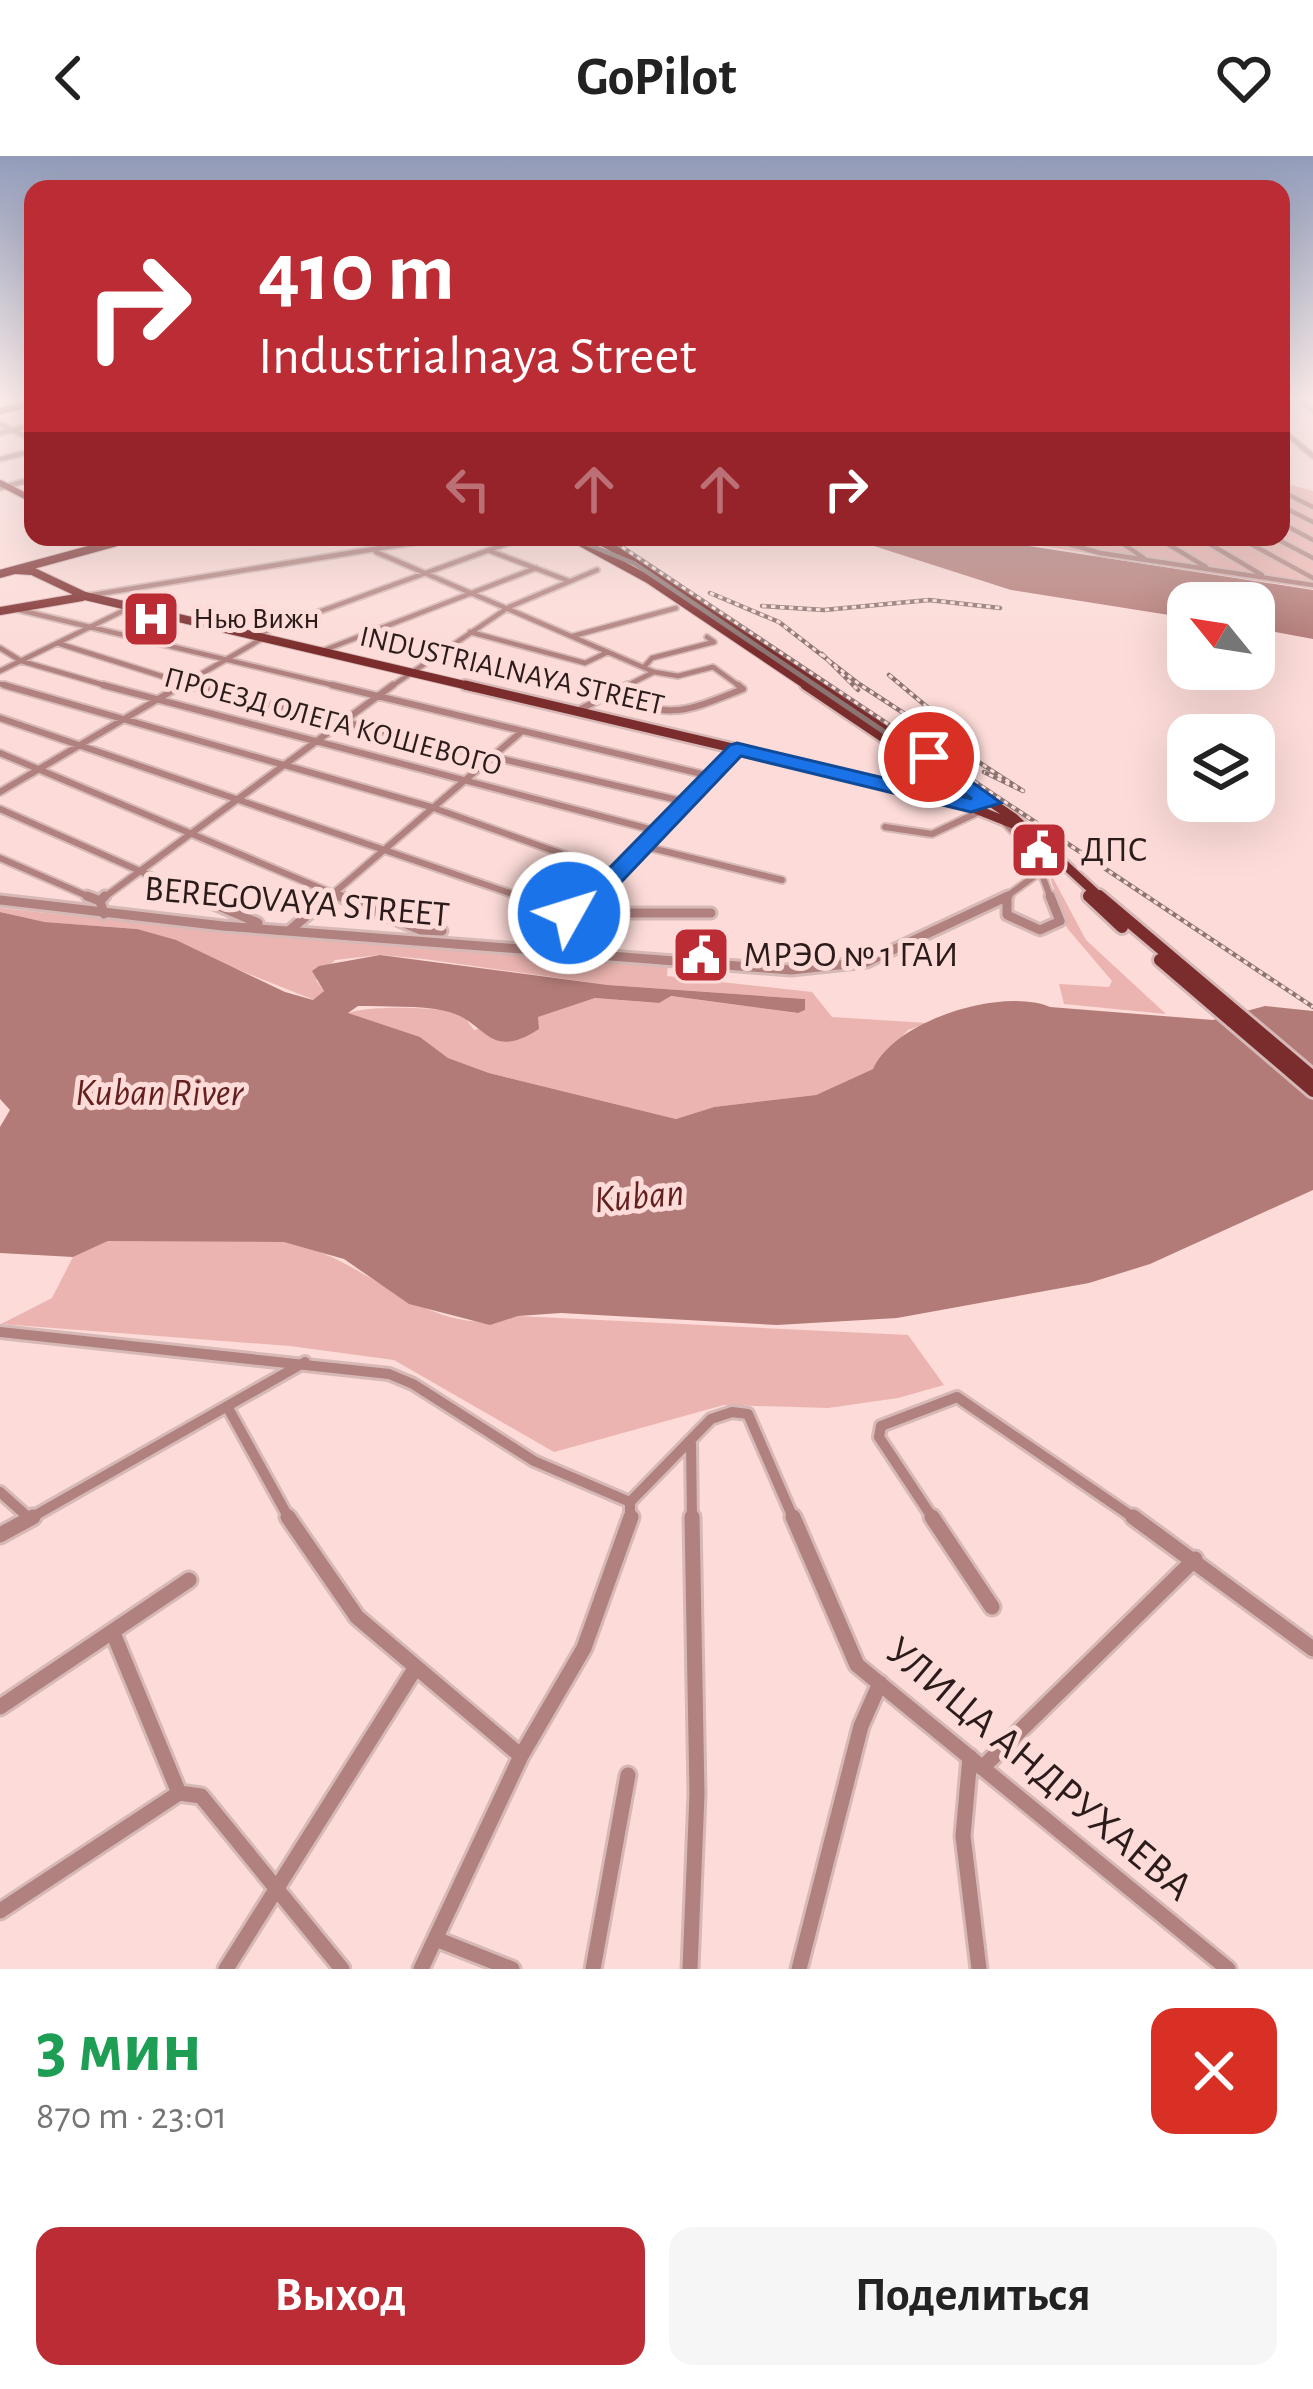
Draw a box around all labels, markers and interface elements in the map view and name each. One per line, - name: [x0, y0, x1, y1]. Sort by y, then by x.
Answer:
- icon: back: [36, 45, 102, 111]
- icon: heart: [1211, 45, 1277, 111]
- text: GoPilot: [576, 51, 737, 105]
- icon: right: [60, 228, 216, 384]
- text: 410 m: [258, 232, 455, 316]
- text: Industrialnaya Street: [258, 330, 697, 384]
- icon: left: [435, 456, 501, 522]
- icon: ahead: [561, 456, 627, 522]
- icon: ahead: [687, 456, 753, 522]
- icon: right: [813, 456, 879, 522]
- north arrow: [1167, 582, 1275, 690]
- map controls: [1167, 582, 1275, 822]
- hospital icon: Нью Вижн: [120, 588, 182, 650]
- place label: Нью Вижн: [193, 604, 320, 634]
- street label: INDUSTRIALNAYA STREET: [357, 621, 667, 721]
- street label: ПРОЕЗД ОЛЕГА КОШЕВОГО: [161, 662, 505, 782]
- pin: [878, 706, 980, 808]
- button: layers: [1167, 714, 1275, 822]
- icon: arrive: [896, 724, 962, 790]
- public building icon: ДПС: [1008, 819, 1070, 881]
- place label: ДПС: [1081, 832, 1148, 868]
- position arrow: [506, 850, 632, 976]
- street label: BEREGOVAYA STREET: [143, 871, 451, 933]
- public building icon: МРЭО № 1 ГАИ: [670, 924, 732, 986]
- place label: МРЭО № 1 ГАИ: [743, 937, 959, 973]
- water label: Kuban River: [75, 1074, 244, 1113]
- water label: Kuban: [592, 1174, 686, 1220]
- street label: УЛИЦА АНДРУХАЕВА: [878, 1629, 1200, 1909]
- button: close: [1151, 2008, 1277, 2134]
- text: 3 мин: [36, 2012, 202, 2084]
- text: 870 m · 23:01: [36, 2097, 228, 2136]
- button: Выход: [36, 2227, 645, 2365]
- button: Поделиться: [669, 2227, 1277, 2365]

